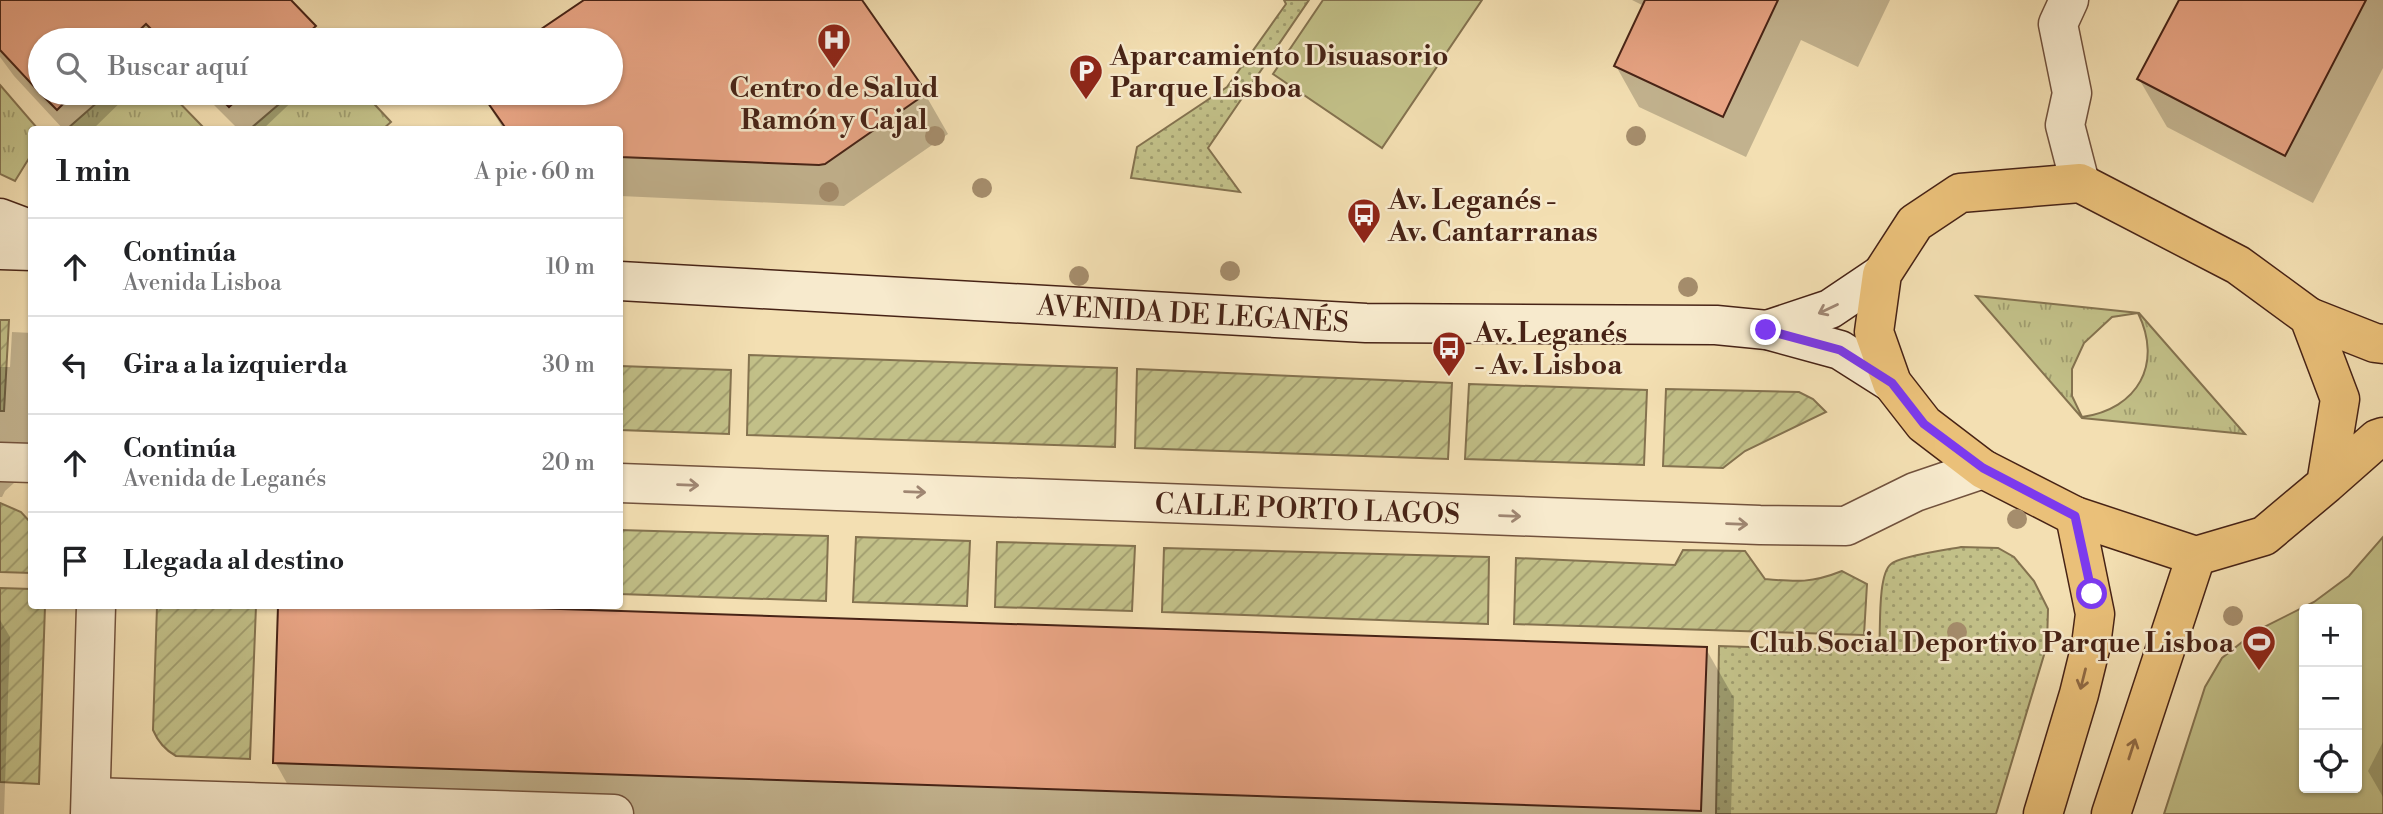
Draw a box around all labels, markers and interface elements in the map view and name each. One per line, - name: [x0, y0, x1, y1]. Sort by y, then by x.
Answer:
- hospital icon: Centro de Salud Ramón y Cajal: [815, 21, 853, 70]
- search box: [28, 28, 623, 105]
- place label: Aparcamiento Disuasorio Parque Lisboa: [1109, 39, 1449, 106]
- icon: search: [52, 48, 90, 86]
- text: Buscar aquí: [108, 51, 248, 83]
- parking icon: Aparcamiento Disuasorio Parque Lisboa: [1067, 52, 1105, 101]
- place label: Centro de Salud Ramón y Cajal: [729, 71, 939, 138]
- text: 1 min: [56, 153, 131, 191]
- text: A pie · 60 m: [475, 158, 595, 186]
- place label: Av. Leganés - Av. Cantarranas: [1387, 183, 1598, 250]
- bus stop icon: Av. Leganés - Av. Cantarranas: [1345, 196, 1383, 245]
- text: Continúa: [123, 237, 236, 269]
- icon: ahead: [56, 248, 94, 286]
- text: 10 m: [546, 253, 595, 281]
- text: Avenida Lisboa: [123, 269, 282, 297]
- street label: AVENIDA DE LEGANÉS: [1035, 288, 1350, 341]
- one-way arrow: [1818, 303, 1839, 316]
- route end: [1750, 314, 1781, 345]
- place label: Av. Leganés - Av. Lisboa: [1473, 316, 1627, 383]
- bus stop icon: Av. Leganés - Av. Lisboa: [1430, 329, 1468, 378]
- icon: left: [56, 346, 94, 384]
- text: Gira a la izquierda: [123, 349, 347, 381]
- text: 30 m: [542, 351, 595, 379]
- text: Continúa: [123, 433, 236, 465]
- icon: ahead: [56, 444, 94, 482]
- text: 20 m: [542, 449, 595, 477]
- text: Avenida de Leganés: [123, 465, 326, 493]
- one-way arrow: [676, 478, 699, 491]
- one-way arrow: [903, 486, 926, 499]
- street label: CALLE PORTO LAGOS: [1154, 487, 1461, 533]
- one-way arrow: [1498, 509, 1521, 522]
- one-way arrow: [1725, 518, 1748, 531]
- icon: arrive: [56, 542, 94, 580]
- text: Llegada al destino: [123, 545, 344, 577]
- route start: [2076, 578, 2107, 609]
- map controls: [2299, 604, 2362, 793]
- button: +: [2299, 604, 2362, 667]
- sports icon: Club Social Deportivo Parque Lisboa: [2240, 623, 2278, 672]
- place label: Club Social Deportivo Parque Lisboa: [1749, 626, 2235, 661]
- one-way arrow: [2076, 667, 2089, 689]
- button: −: [2299, 667, 2362, 730]
- button: locate: [2299, 730, 2362, 793]
- one-way arrow: [2127, 739, 2139, 761]

